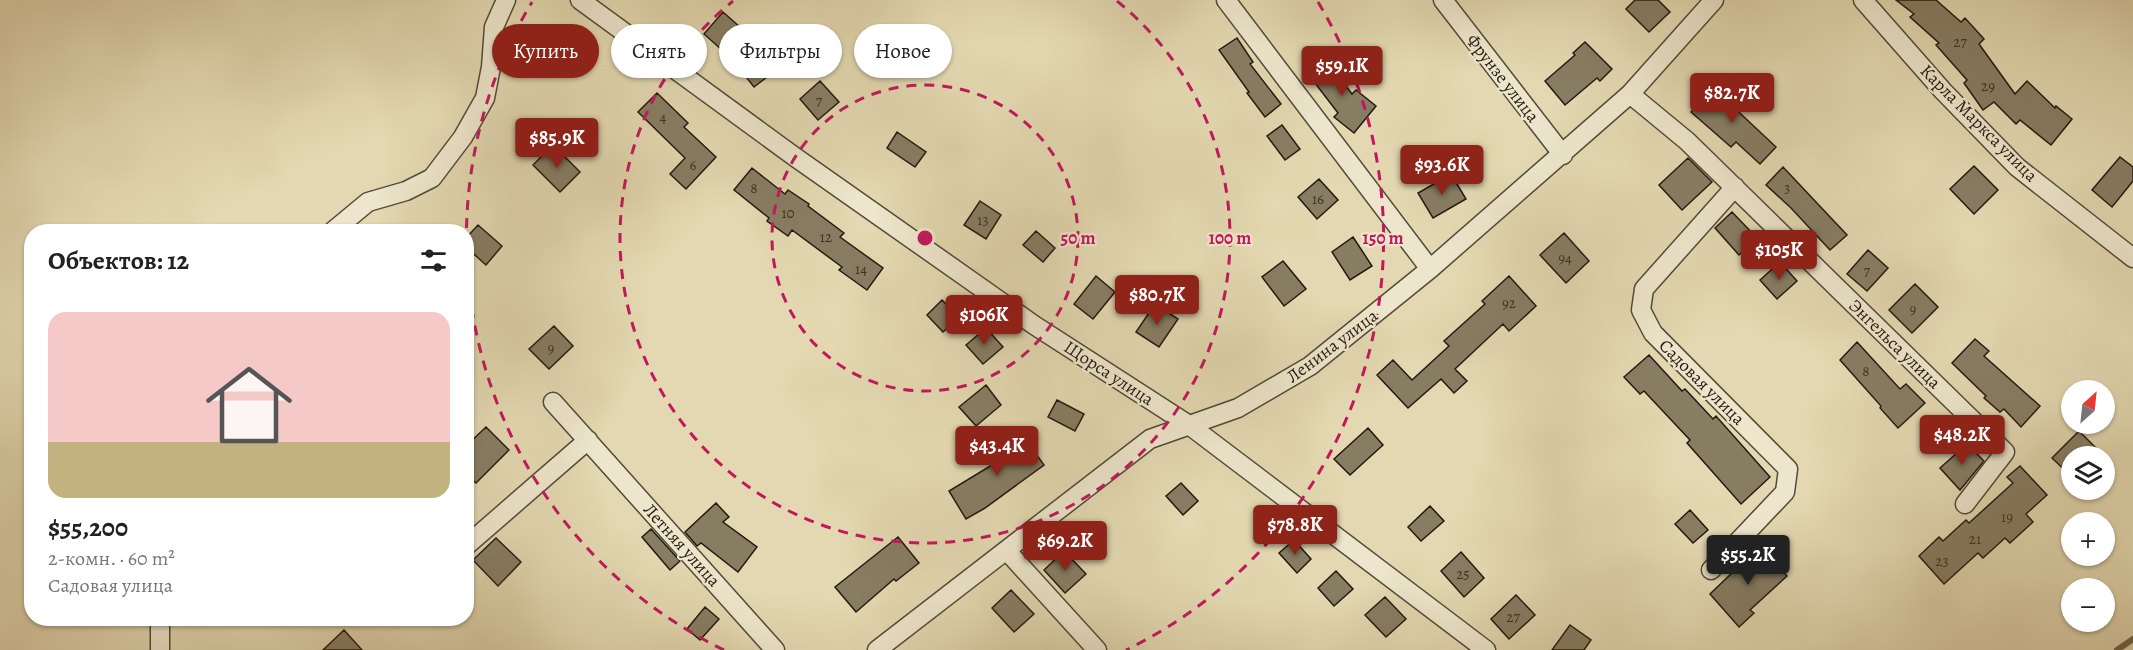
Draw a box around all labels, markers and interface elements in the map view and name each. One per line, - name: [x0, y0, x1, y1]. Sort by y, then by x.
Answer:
- chip: Купить: [492, 24, 599, 78]
- chip: Снять: [611, 24, 707, 78]
- chip: Фильтры: [719, 24, 842, 78]
- chip: Новое: [854, 24, 952, 78]
- street label: Фрунзе улица: [1461, 29, 1545, 128]
- house number: 27: [1953, 32, 1967, 52]
- pin: $59.1K: [1293, 46, 1391, 97]
- text: $59.1K: [1316, 52, 1368, 79]
- street label: Карла Маркса улица: [1915, 59, 2044, 188]
- pin: $82.7K: [1683, 73, 1781, 124]
- house number: 29: [1981, 76, 1995, 96]
- text: $82.7K: [1704, 79, 1760, 106]
- house number: 7: [816, 91, 823, 111]
- house number: 4: [660, 107, 667, 127]
- pin: $85.9K: [508, 118, 606, 169]
- text: $85.9K: [529, 124, 585, 151]
- pin: $93.6K: [1393, 145, 1491, 196]
- text: $93.6K: [1414, 151, 1470, 178]
- house number: 6: [690, 155, 697, 175]
- house number: 8: [750, 178, 758, 198]
- house number: 3: [1784, 178, 1790, 198]
- house number: 16: [1312, 189, 1324, 209]
- house number: 10: [781, 203, 795, 223]
- house number: 13: [977, 210, 989, 230]
- text: 50 m: [1061, 226, 1095, 250]
- text: 100 m: [1209, 226, 1251, 250]
- text: 150 m: [1362, 226, 1404, 250]
- house number: 12: [820, 227, 832, 247]
- centre of rings: [915, 228, 935, 248]
- pin: $105K: [1737, 230, 1821, 281]
- text: $105K: [1755, 236, 1803, 263]
- text: Объектов: 12: [48, 243, 189, 278]
- icon: filters: [417, 244, 450, 277]
- house number: 94: [1558, 248, 1572, 268]
- house number: 14: [855, 259, 867, 279]
- house number: 7: [1864, 261, 1871, 281]
- pin: $80.7K: [1108, 275, 1206, 326]
- text: $80.7K: [1129, 281, 1185, 308]
- house number: 92: [1502, 293, 1516, 313]
- street label: Энгельса улица: [1844, 294, 1947, 395]
- pin: $106K: [942, 295, 1026, 346]
- house number: 9: [1910, 299, 1917, 319]
- text: $106K: [959, 301, 1009, 328]
- street label: Ленина улица: [1281, 303, 1383, 388]
- street label: Садовая улица: [1654, 334, 1751, 431]
- street label: Щорса улица: [1059, 335, 1159, 411]
- house number: 9: [548, 338, 555, 358]
- icon: home: [195, 351, 303, 459]
- house number: 8: [1862, 361, 1870, 381]
- north arrow: [2061, 380, 2115, 434]
- map controls: [2061, 380, 2115, 632]
- pin: $48.2K: [1913, 415, 2011, 466]
- text: $48.2K: [1934, 421, 1990, 448]
- pin: $43.4K: [948, 426, 1046, 477]
- text: $43.4K: [969, 432, 1025, 459]
- button: layers: [2061, 446, 2115, 500]
- street label: Летняя улица: [638, 498, 726, 593]
- pin: $78.8K: [1246, 505, 1344, 556]
- house number: 19: [2001, 507, 2013, 527]
- text: $55,200: [48, 510, 128, 545]
- text: $78.8K: [1267, 511, 1323, 538]
- button: +: [2061, 512, 2115, 566]
- pin: $69.2K: [1016, 521, 1114, 572]
- text: $69.2K: [1037, 527, 1093, 554]
- house number: 21: [1969, 529, 1981, 549]
- pin: $55.2K: [1699, 535, 1797, 586]
- text: $55.2K: [1721, 541, 1775, 568]
- text: 2-комн. · 60 m²: [48, 545, 175, 572]
- house number: 23: [1935, 551, 1949, 571]
- house number: 25: [1456, 564, 1470, 584]
- text: Садовая улица: [48, 572, 173, 599]
- button: −: [2061, 578, 2115, 632]
- house number: 27: [1506, 607, 1520, 627]

